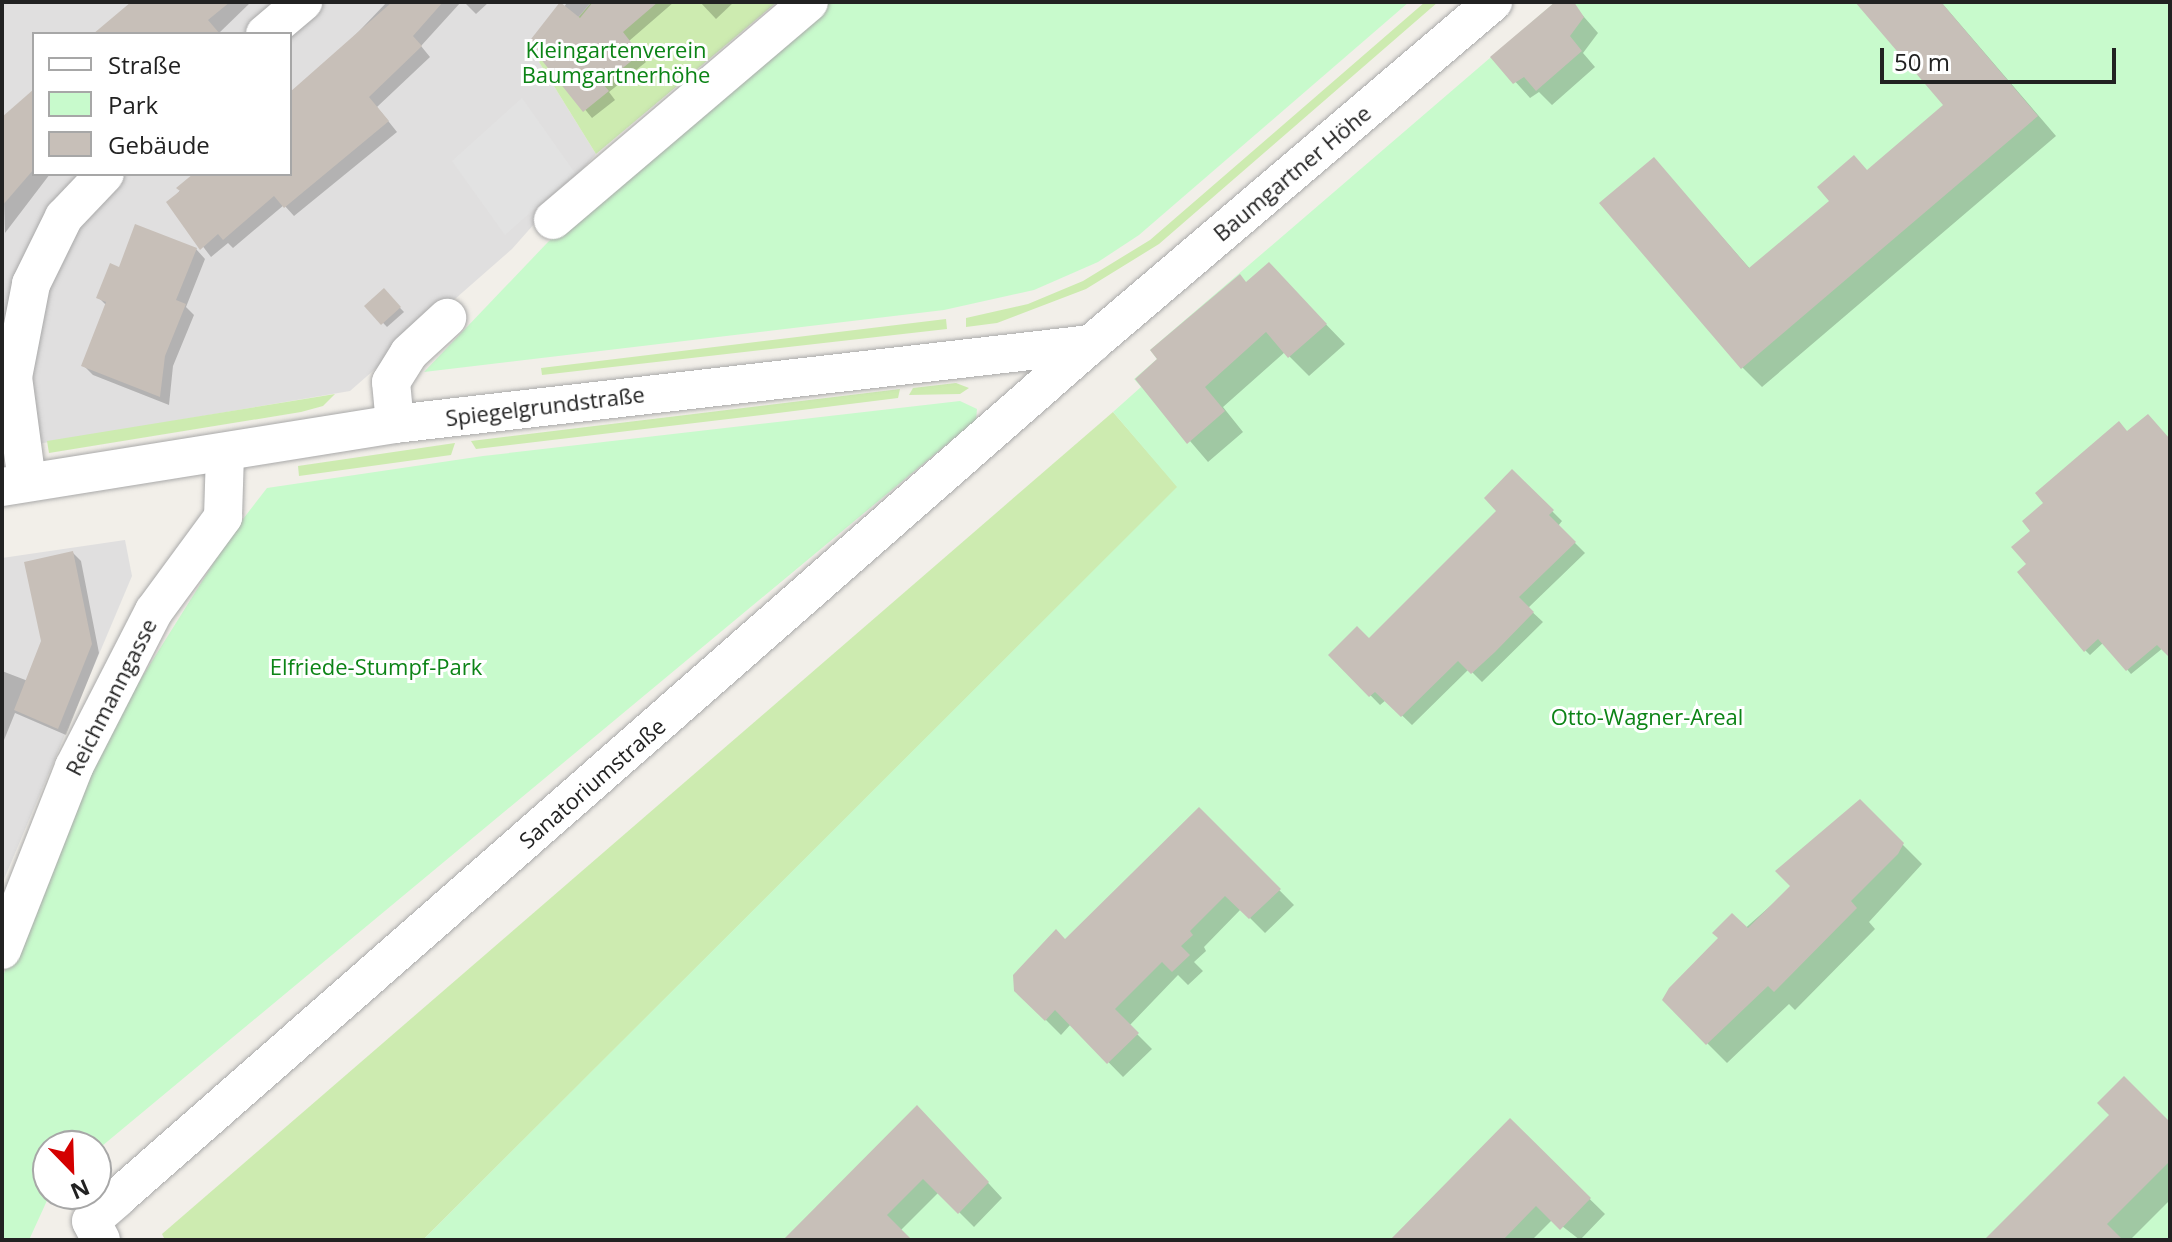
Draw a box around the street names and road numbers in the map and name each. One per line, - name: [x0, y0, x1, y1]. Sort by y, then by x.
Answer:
- street label: Baumgartner Höhe: [1208, 100, 1376, 246]
- street label: Spiegelgrundstraße: [444, 381, 646, 431]
- street label: Reichmanngasse: [60, 614, 162, 780]
- street label: Sanatoriumstraße: [514, 712, 670, 854]

